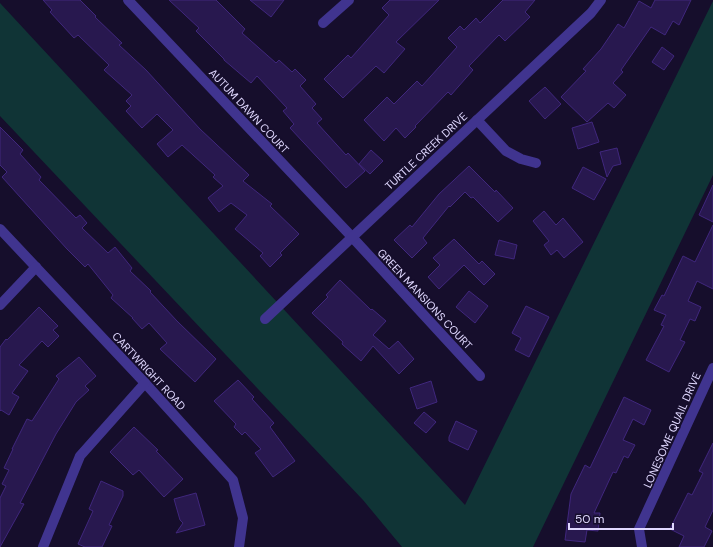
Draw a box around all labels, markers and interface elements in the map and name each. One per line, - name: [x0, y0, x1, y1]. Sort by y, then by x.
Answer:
- street label: AUTUM DAWN COURT: [206, 66, 292, 156]
- street label: TURTLE CREEK DRIVE: [382, 109, 470, 193]
- street label: GREEN MANSIONS COURT: [375, 246, 475, 352]
- street label: CARTWRIGHT ROAD: [109, 329, 189, 413]
- street label: LONESOME QUAIL DRIVE: [640, 370, 704, 490]
- scale bar: [569, 505, 673, 531]
- text: 50 m: [575, 511, 604, 527]

